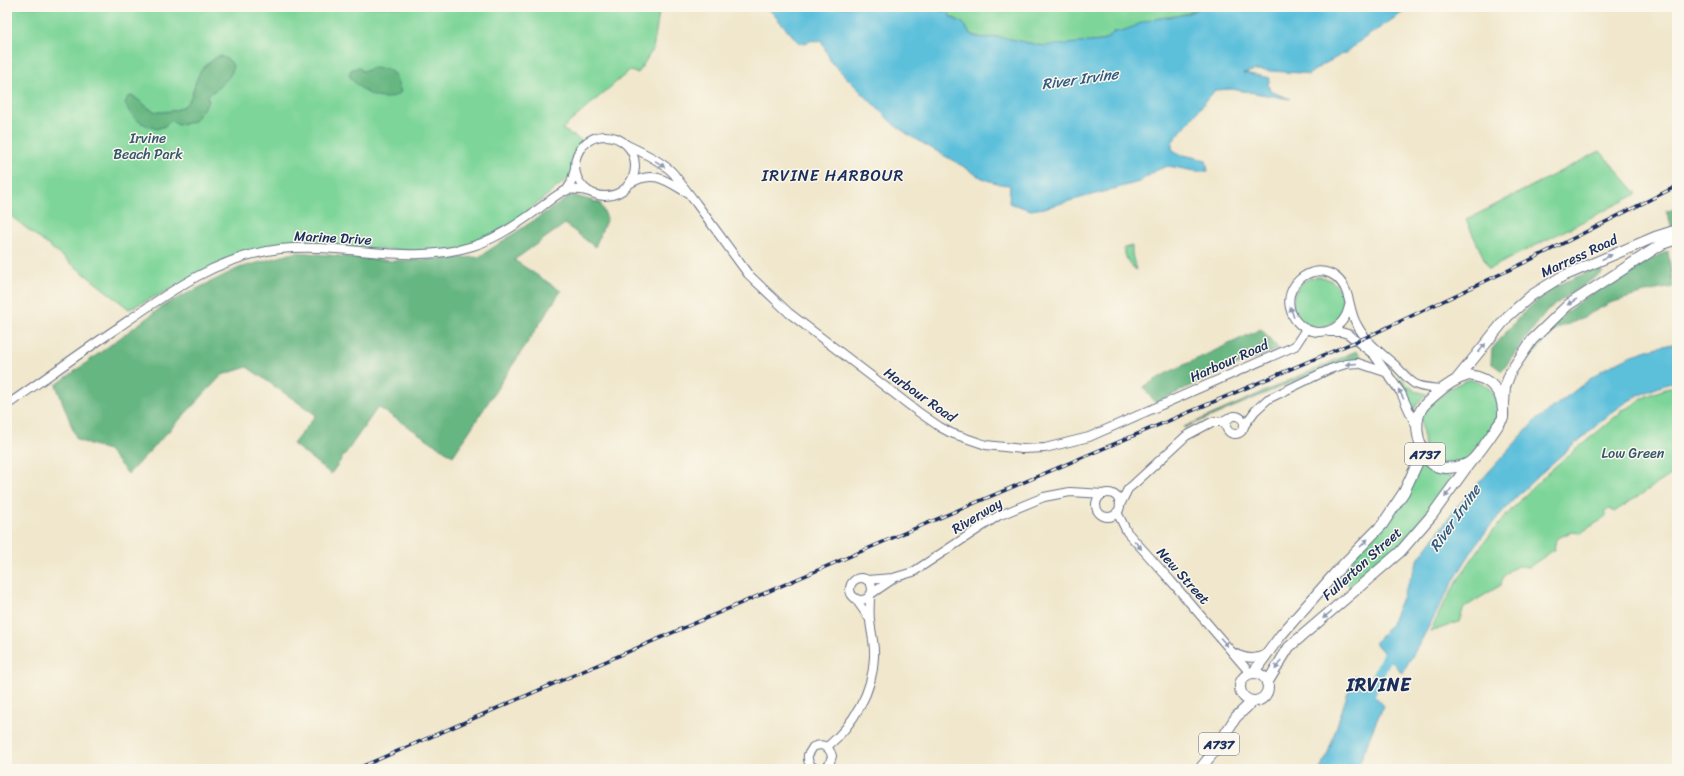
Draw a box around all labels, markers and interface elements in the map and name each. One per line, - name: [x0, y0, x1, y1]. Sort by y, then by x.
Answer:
- water label: River Irvine: [1040, 61, 1121, 97]
- park label: Irvine Beach Park: [113, 126, 183, 167]
- one-way arrow: [655, 160, 666, 168]
- district label: IRVINE HARBOUR: [761, 161, 904, 190]
- street label: Marine Drive: [294, 223, 372, 253]
- street label: Marress Road: [1536, 226, 1623, 285]
- one-way arrow: [1602, 254, 1613, 260]
- one-way arrow: [1566, 299, 1578, 306]
- one-way arrow: [1288, 305, 1294, 317]
- street label: Harbour Road: [1185, 332, 1274, 390]
- one-way arrow: [1477, 343, 1486, 354]
- street label: Harbour Road: [878, 361, 963, 430]
- one-way arrow: [1345, 361, 1357, 368]
- one-way arrow: [1398, 388, 1404, 400]
- park label: Low Green: [1602, 441, 1665, 466]
- road number: A737: [1405, 443, 1445, 465]
- water label: River Irvine: [1422, 478, 1488, 557]
- one-way arrow: [1444, 487, 1452, 498]
- street label: Riverway: [947, 491, 1008, 541]
- street label: Fullerton Street: [1316, 521, 1408, 607]
- one-way arrow: [1359, 538, 1369, 548]
- one-way arrow: [1133, 540, 1142, 550]
- street label: New Street: [1150, 541, 1216, 611]
- one-way arrow: [1322, 610, 1333, 619]
- one-way arrow: [1220, 637, 1229, 647]
- one-way arrow: [1274, 660, 1282, 670]
- district label: IRVINE: [1346, 669, 1412, 701]
- road number: A737: [1199, 733, 1239, 755]

